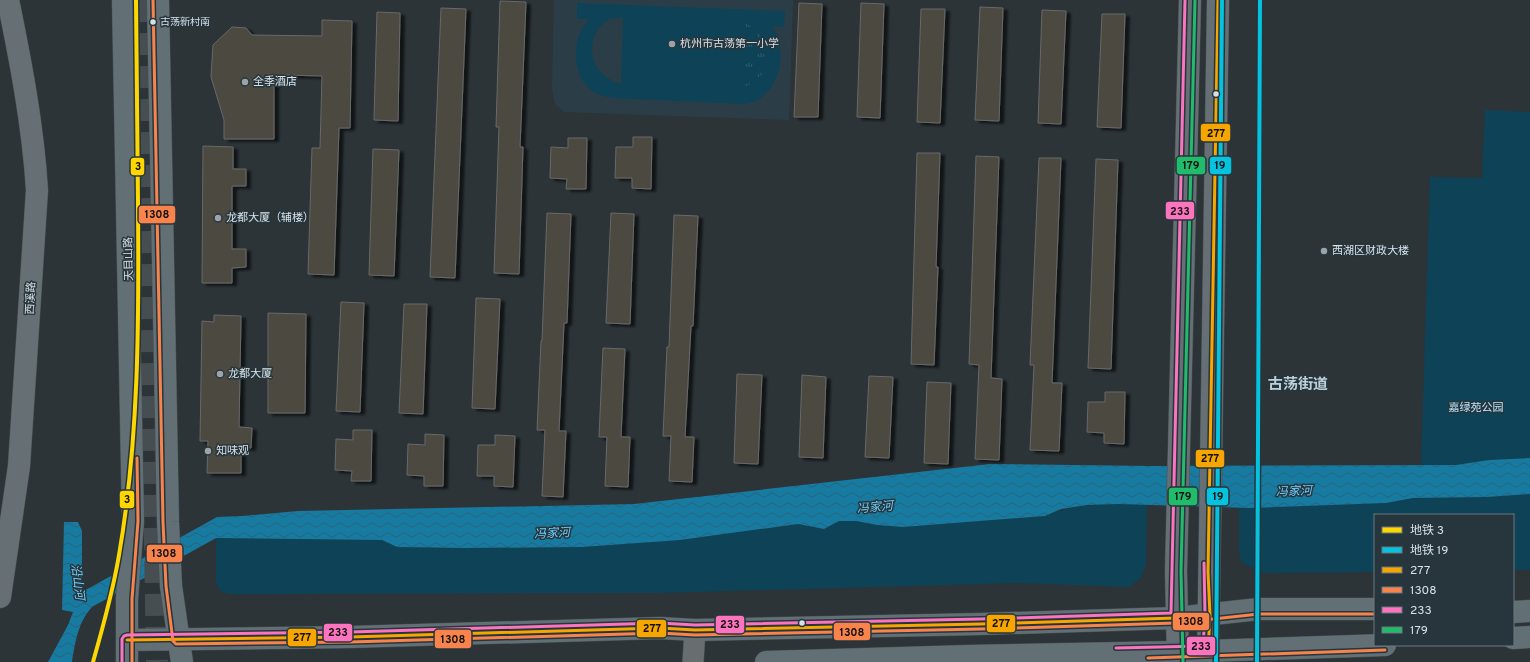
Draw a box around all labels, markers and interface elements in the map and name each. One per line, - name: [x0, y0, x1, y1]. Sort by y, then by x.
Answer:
- place label: 古荡新村南: [160, 16, 210, 29]
- marker: 古荡新村南: [148, 17, 158, 27]
- place label: 杭州市古荡第一小学: [680, 37, 779, 51]
- marker: 杭州市古荡第一小学: [667, 39, 677, 49]
- place label: 全季酒店: [253, 75, 297, 89]
- marker: 全季酒店: [240, 77, 250, 87]
- unlabelled marker: [1211, 89, 1221, 99]
- line badge: 277: [1200, 123, 1231, 142]
- text: 277: [1207, 127, 1225, 141]
- line badge: 179: [1176, 156, 1206, 175]
- line badge: 19: [1209, 156, 1232, 175]
- line badge: 3: [130, 157, 145, 176]
- text: 179: [1182, 159, 1200, 173]
- text: 19: [1214, 159, 1226, 173]
- text: 3: [135, 160, 141, 174]
- line badge: 233: [1165, 201, 1195, 220]
- line badge: 1308: [138, 205, 176, 224]
- text: 233: [1170, 205, 1190, 219]
- text: 1308: [145, 208, 170, 222]
- place label: 龙都大厦（辅楼）: [226, 211, 314, 225]
- marker: 龙都大厦（辅楼）: [213, 213, 223, 223]
- street label: 天目山路: [122, 237, 136, 281]
- place label: 西湖区财政大楼: [1332, 244, 1409, 258]
- marker: 西湖区财政大楼: [1319, 246, 1329, 256]
- street label: 西溪路: [23, 281, 39, 315]
- place label: 龙都大厦: [228, 367, 272, 381]
- marker: 龙都大厦: [215, 369, 225, 379]
- district label: 古荡街道: [1268, 376, 1328, 395]
- park label: 嘉绿苑公园: [1449, 401, 1504, 415]
- place label: 知味观: [216, 444, 249, 458]
- marker: 知味观: [203, 446, 213, 456]
- line badge: 277: [1195, 449, 1225, 468]
- text: 277: [1201, 452, 1219, 466]
- water label: 冯家河: [1276, 483, 1314, 501]
- line badge: 179: [1168, 487, 1198, 506]
- line badge: 19: [1206, 487, 1229, 506]
- line badge: 3: [119, 490, 135, 509]
- text: 179: [1174, 490, 1192, 504]
- text: 19: [1212, 490, 1224, 504]
- text: 3: [124, 493, 130, 507]
- water label: 冯家河: [856, 498, 896, 518]
- legend: [1374, 514, 1514, 646]
- text: 地铁 3: [1410, 523, 1444, 539]
- water label: 冯家河: [534, 525, 572, 543]
- text: 地铁 19: [1410, 543, 1448, 559]
- line badge: 1308: [146, 544, 183, 563]
- text: 1308: [152, 547, 177, 561]
- water label: 沿山河: [67, 563, 87, 603]
- text: 277: [1410, 563, 1430, 579]
- text: 1308: [1410, 583, 1437, 599]
- text: 233: [1410, 603, 1432, 619]
- line badge: 1308: [1172, 612, 1210, 631]
- line badge: 277: [986, 614, 1016, 633]
- line badge: 233: [715, 615, 745, 634]
- text: 1308: [1179, 615, 1204, 629]
- text: 277: [992, 617, 1010, 631]
- text: 233: [720, 618, 740, 632]
- unlabelled marker: [797, 618, 807, 628]
- line badge: 277: [636, 619, 667, 638]
- text: 277: [643, 622, 661, 636]
- line badge: 1308: [833, 622, 871, 641]
- line badge: 233: [323, 623, 353, 642]
- text: 179: [1410, 623, 1428, 639]
- text: 233: [328, 626, 348, 640]
- text: 1308: [840, 626, 865, 640]
- line badge: 277: [287, 628, 317, 647]
- line badge: 1308: [434, 629, 472, 649]
- text: 277: [293, 631, 311, 645]
- text: 1308: [441, 633, 466, 647]
- line badge: 233: [1186, 636, 1216, 656]
- text: 233: [1191, 640, 1211, 654]

